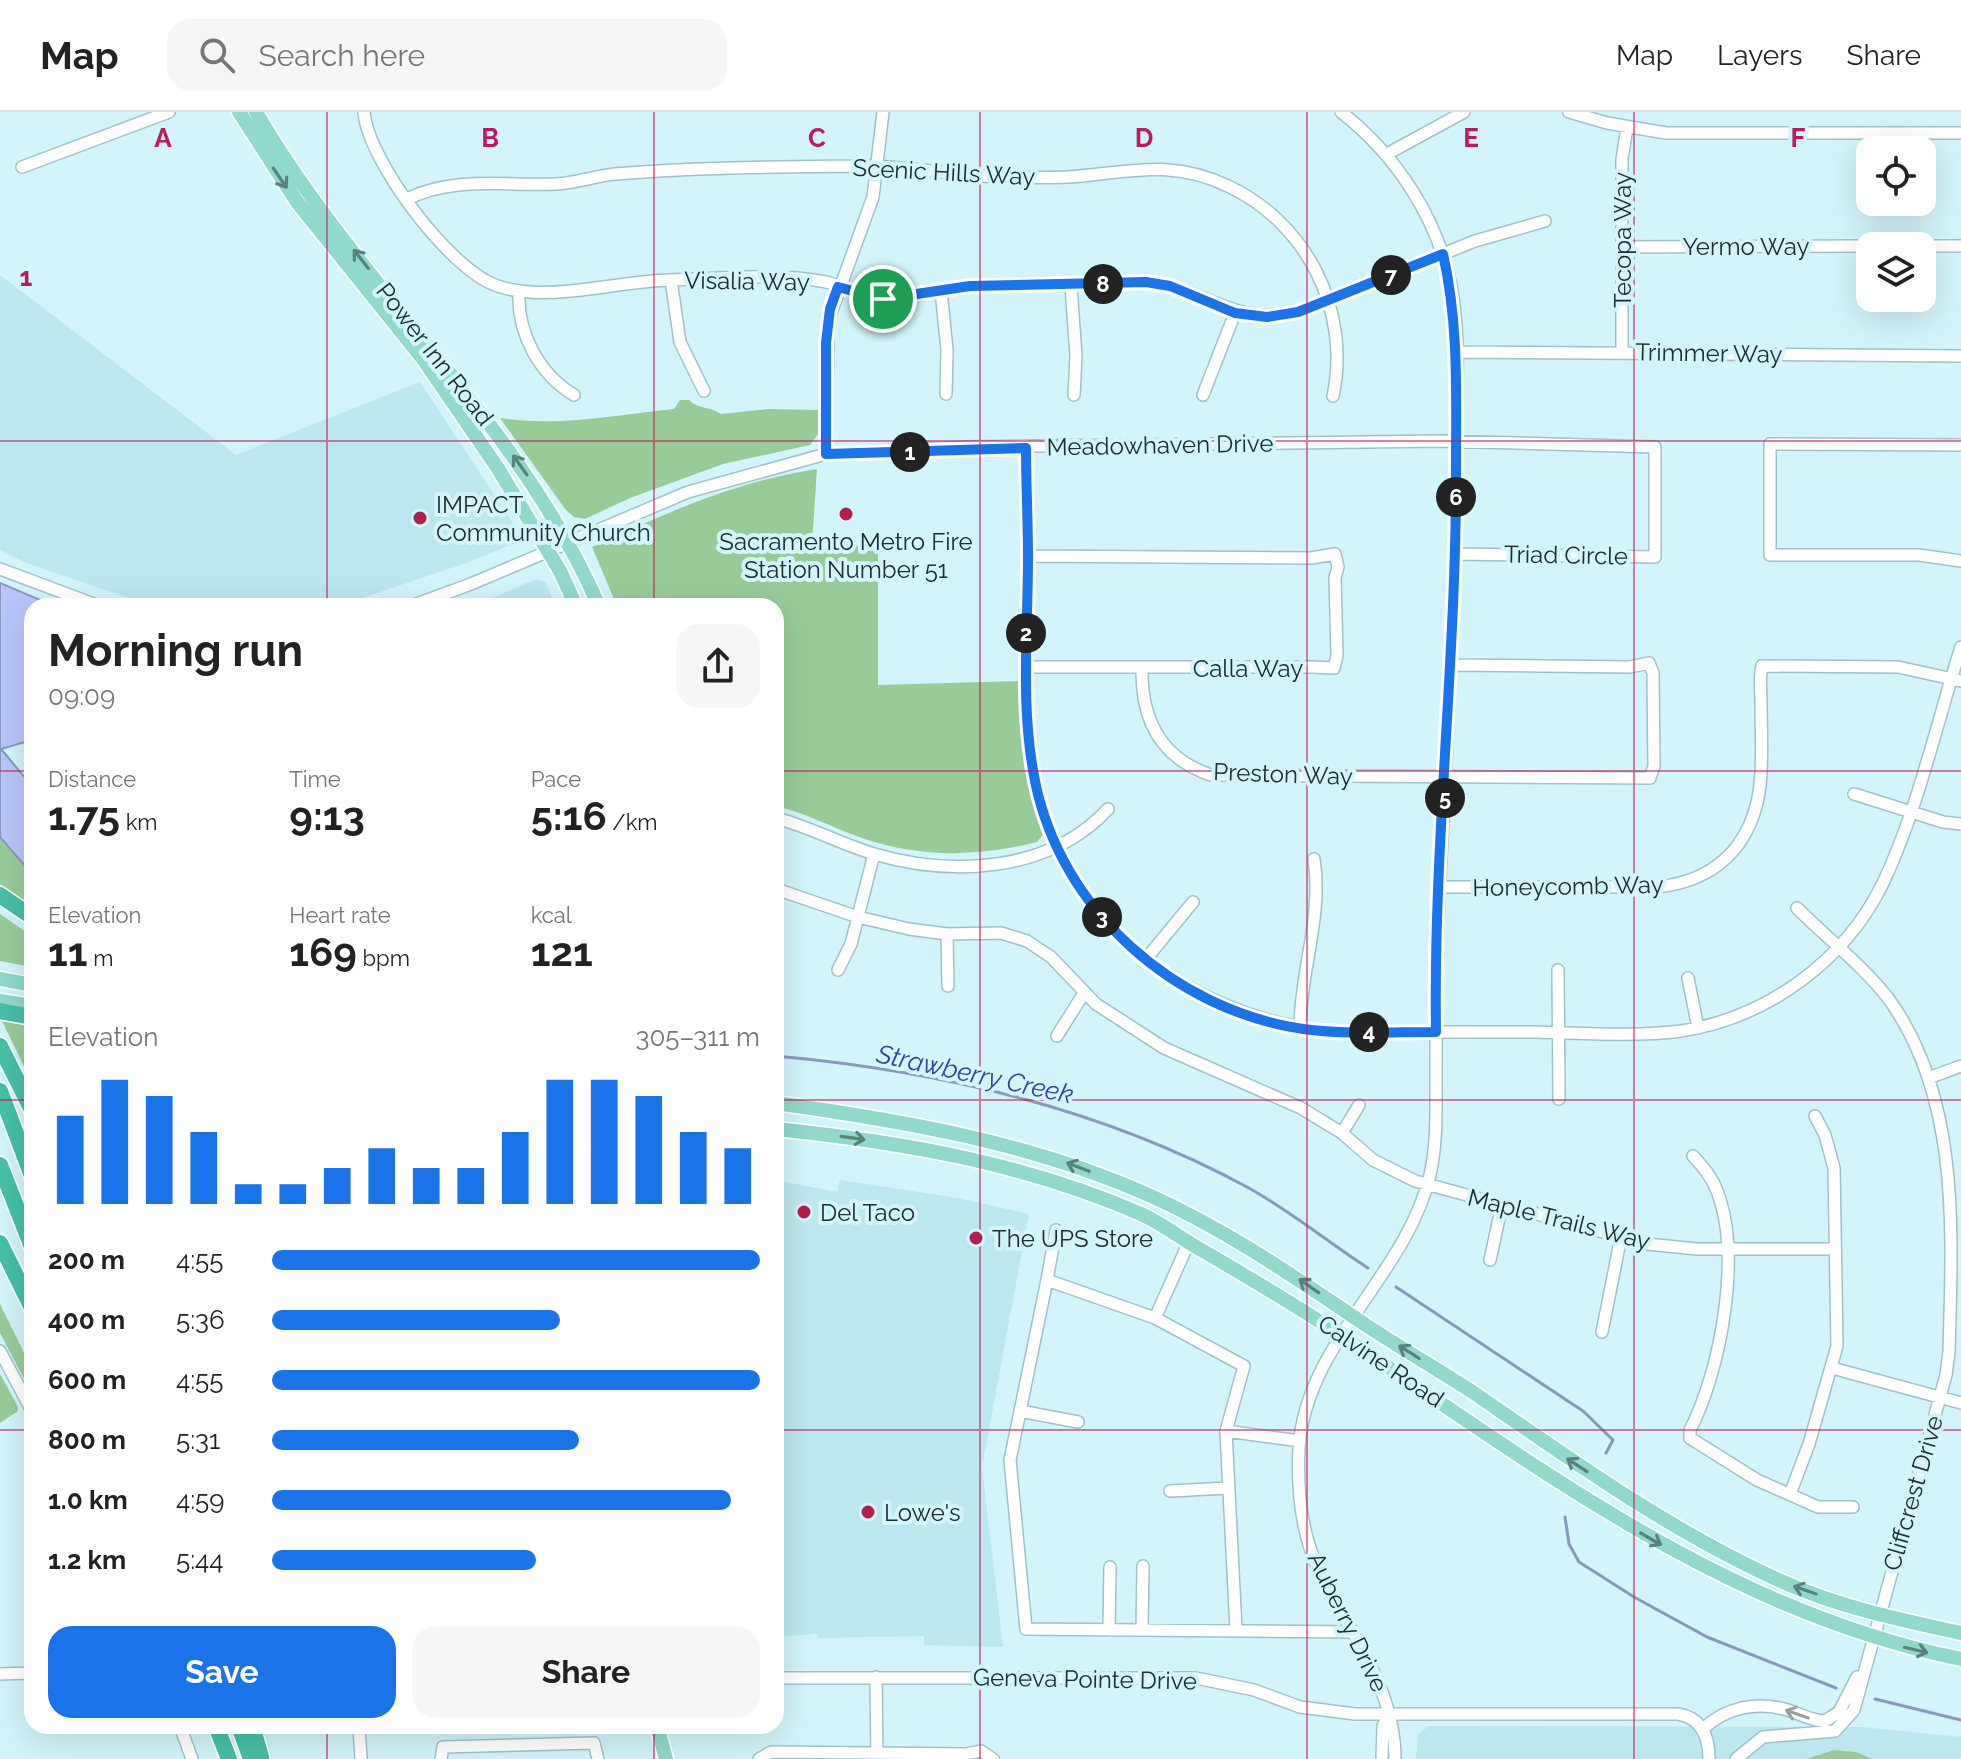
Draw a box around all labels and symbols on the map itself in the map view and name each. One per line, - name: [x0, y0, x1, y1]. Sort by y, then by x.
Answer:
- text: A: [154, 123, 172, 153]
- text: B: [481, 123, 499, 153]
- text: C: [808, 123, 826, 153]
- text: D: [1135, 123, 1153, 153]
- text: E: [1463, 123, 1479, 153]
- text: F: [1791, 123, 1806, 153]
- street label: Scenic Hills Way: [852, 153, 1036, 191]
- one-way arrow: [272, 167, 288, 189]
- street label: Tecopa Way: [1608, 172, 1637, 308]
- street label: Yermo Way: [1682, 232, 1810, 261]
- one-way arrow: [352, 249, 370, 270]
- pin: 7: [1371, 255, 1411, 295]
- text: 1: [20, 262, 33, 292]
- pin: 8: [1083, 264, 1123, 304]
- street label: Visalia Way: [684, 265, 810, 297]
- pin: [849, 265, 917, 333]
- street label: Power Inn Road: [370, 277, 500, 431]
- street label: Trimmer Way: [1635, 337, 1783, 369]
- street label: Meadowhaven Drive: [1046, 429, 1274, 461]
- pin: 1: [890, 432, 930, 472]
- one-way arrow: [512, 455, 528, 477]
- pin: 6: [1436, 477, 1476, 517]
- place label: IMPACT Community Church: [436, 490, 651, 547]
- marker: Sacramento Metro Fire Station Number 51: [837, 505, 855, 523]
- marker: IMPACT Community Church: [411, 509, 429, 527]
- place label: Sacramento Metro Fire Station Number 51: [719, 527, 973, 584]
- street label: Triad Circle: [1504, 539, 1628, 571]
- pin: 2: [1006, 613, 1046, 653]
- street label: Calla Way: [1193, 654, 1303, 683]
- street label: Preston Way: [1213, 757, 1353, 791]
- pin: 5: [1425, 778, 1465, 818]
- street label: Honeycomb Way: [1472, 870, 1664, 902]
- pin: 3: [1082, 897, 1122, 937]
- pin: 4: [1349, 1012, 1389, 1052]
- water label: Strawberry Creek: [873, 1038, 1076, 1109]
- one-way arrow: [840, 1131, 866, 1146]
- one-way arrow: [1066, 1159, 1091, 1173]
- street label: Maple Trails Way: [1465, 1182, 1653, 1256]
- place label: Del Taco: [820, 1198, 915, 1227]
- marker: Del Taco: [795, 1203, 813, 1221]
- place label: The UPS Store: [992, 1224, 1153, 1253]
- marker: The UPS Store: [967, 1229, 985, 1247]
- one-way arrow: [1298, 1278, 1320, 1294]
- street label: Calvine Road: [1313, 1308, 1449, 1414]
- one-way arrow: [1398, 1344, 1421, 1360]
- street label: Cliffcrest Drive: [1877, 1412, 1949, 1574]
- one-way arrow: [1567, 1456, 1589, 1473]
- place label: Lowe's: [884, 1498, 961, 1527]
- marker: Lowe's: [859, 1503, 877, 1521]
- one-way arrow: [1639, 1531, 1662, 1547]
- street label: Auberry Drive: [1302, 1547, 1394, 1697]
- one-way arrow: [1792, 1581, 1817, 1596]
- one-way arrow: [1903, 1643, 1928, 1658]
- street label: Geneva Pointe Drive: [973, 1663, 1197, 1695]
- one-way arrow: [1785, 1705, 1810, 1720]

